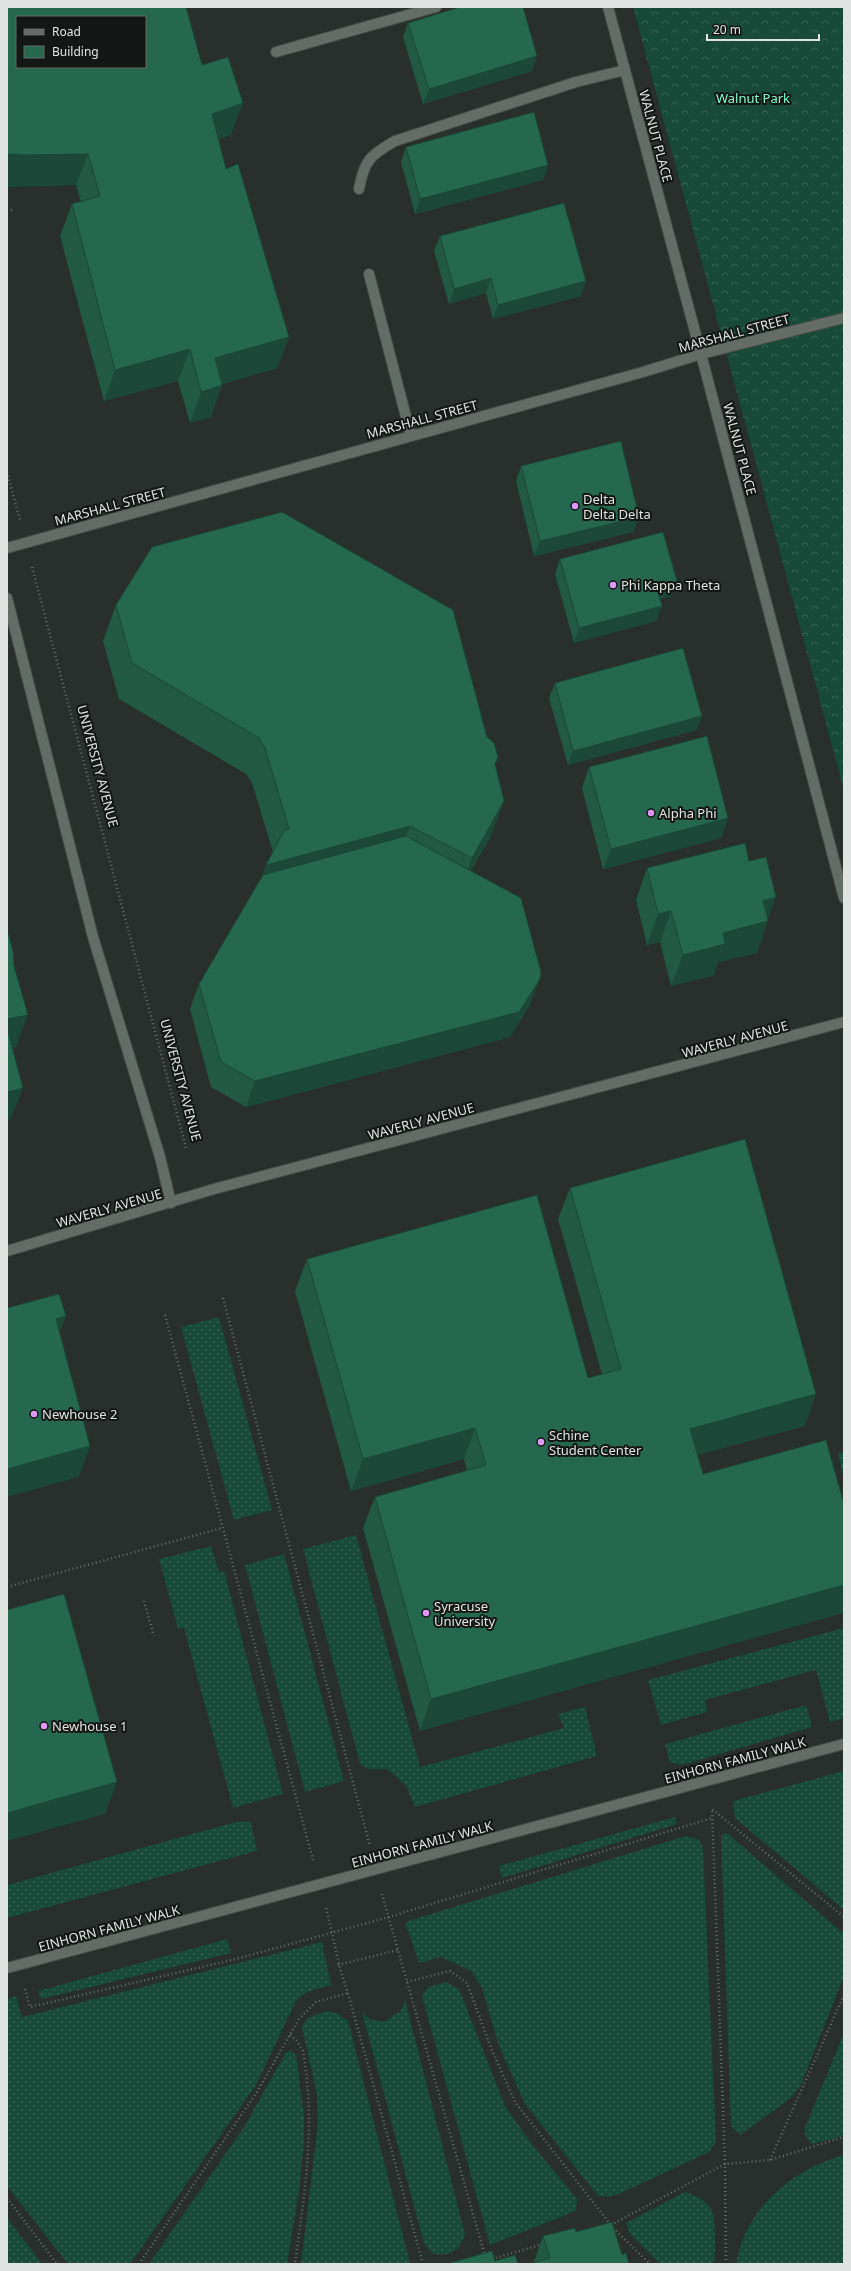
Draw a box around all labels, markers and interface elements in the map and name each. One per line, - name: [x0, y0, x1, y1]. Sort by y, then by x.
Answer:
- legend: [16, 16, 146, 68]
- scale bar: [707, 16, 819, 42]
- text: 20 m: [713, 21, 741, 38]
- text: Road: [52, 23, 81, 40]
- text: Building: [52, 43, 99, 60]
- street label: WALNUT PLACE: [635, 88, 677, 184]
- park label: Walnut Park: [716, 89, 790, 107]
- street label: MARSHALL STREET: [676, 309, 792, 356]
- street label: MARSHALL STREET: [364, 395, 480, 442]
- street label: WALNUT PLACE: [719, 401, 761, 497]
- street label: MARSHALL STREET: [52, 482, 168, 529]
- place label: Delta Delta Delta: [583, 490, 651, 523]
- marker: Delta Delta Delta: [570, 501, 580, 511]
- place label: Phi Kappa Theta: [621, 576, 720, 594]
- marker: Phi Kappa Theta: [608, 580, 618, 590]
- street label: UNIVERSITY AVENUE: [73, 703, 123, 829]
- place label: Alpha Phi: [659, 804, 717, 822]
- marker: Alpha Phi: [646, 808, 656, 818]
- street label: WAVERLY AVENUE: [680, 1016, 790, 1062]
- street label: UNIVERSITY AVENUE: [156, 1017, 206, 1143]
- street label: WAVERLY AVENUE: [366, 1098, 476, 1144]
- street label: WAVERLY AVENUE: [54, 1184, 164, 1232]
- place label: Newhouse 2: [42, 1405, 117, 1423]
- marker: Newhouse 2: [29, 1409, 39, 1419]
- place label: Schine Student Center: [549, 1426, 642, 1459]
- marker: Schine Student Center: [536, 1437, 546, 1447]
- place label: Syracuse University: [434, 1597, 495, 1630]
- marker: Syracuse University: [421, 1608, 431, 1618]
- place label: Newhouse 1: [52, 1717, 127, 1735]
- marker: Newhouse 1: [39, 1721, 49, 1731]
- street label: EINHORN FAMILY WALK: [662, 1732, 809, 1788]
- street label: EINHORN FAMILY WALK: [349, 1816, 496, 1872]
- street label: EINHORN FAMILY WALK: [36, 1900, 183, 1956]

